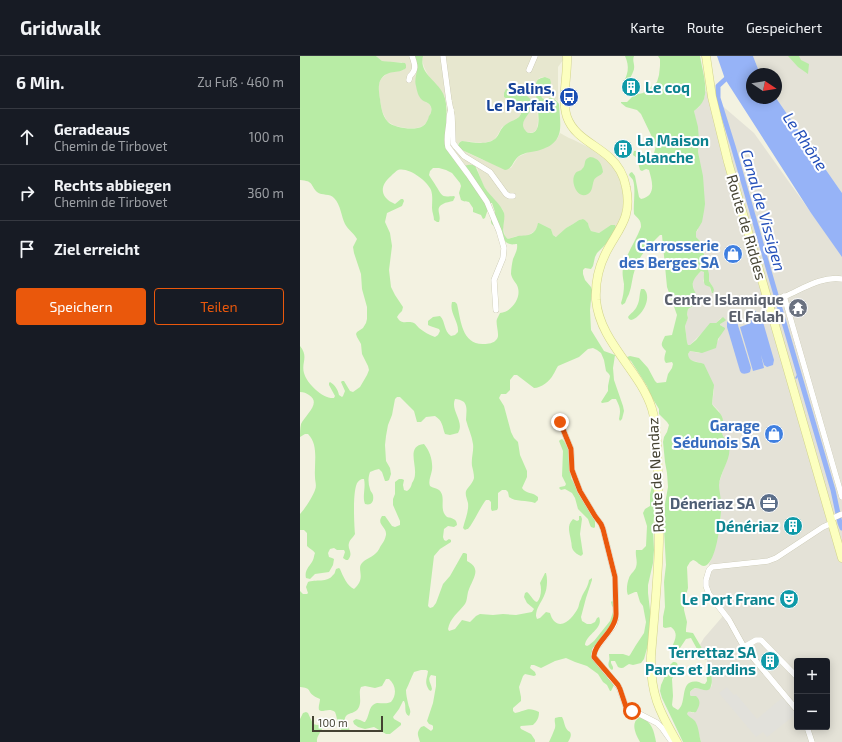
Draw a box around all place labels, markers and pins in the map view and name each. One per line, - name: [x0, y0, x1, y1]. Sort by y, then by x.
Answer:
- building icon: Le coq: [620, 76, 642, 98]
- place label: Le coq: [645, 78, 690, 96]
- place label: Salins, Le Parfait: [486, 79, 555, 114]
- bus stop icon: Salins, Le Parfait: [558, 86, 580, 108]
- place label: La Maison blanche: [637, 131, 709, 166]
- building icon: La Maison blanche: [612, 138, 634, 160]
- place label: Carrosserie des Berges SA: [619, 236, 719, 271]
- shop icon: Carrosserie des Berges SA: [722, 243, 744, 265]
- place label: Centre Islamique El Falah: [664, 290, 784, 325]
- temple icon: Centre Islamique El Falah: [787, 297, 809, 319]
- place label: Garage Sédunois SA: [673, 416, 760, 451]
- shop icon: Garage Sédunois SA: [763, 423, 785, 445]
- office icon: Déneriaz SA: [758, 492, 780, 514]
- place label: Déneriaz SA: [670, 494, 755, 512]
- building icon: Dénériaz: [782, 515, 804, 537]
- place label: Dénériaz: [716, 517, 779, 535]
- theatre icon: Le Port Franc: [778, 588, 800, 610]
- place label: Le Port Franc: [682, 590, 775, 608]
- place label: Terrettaz SA Parcs et Jardins: [645, 643, 756, 678]
- building icon: Terrettaz SA Parcs et Jardins: [759, 650, 781, 672]

